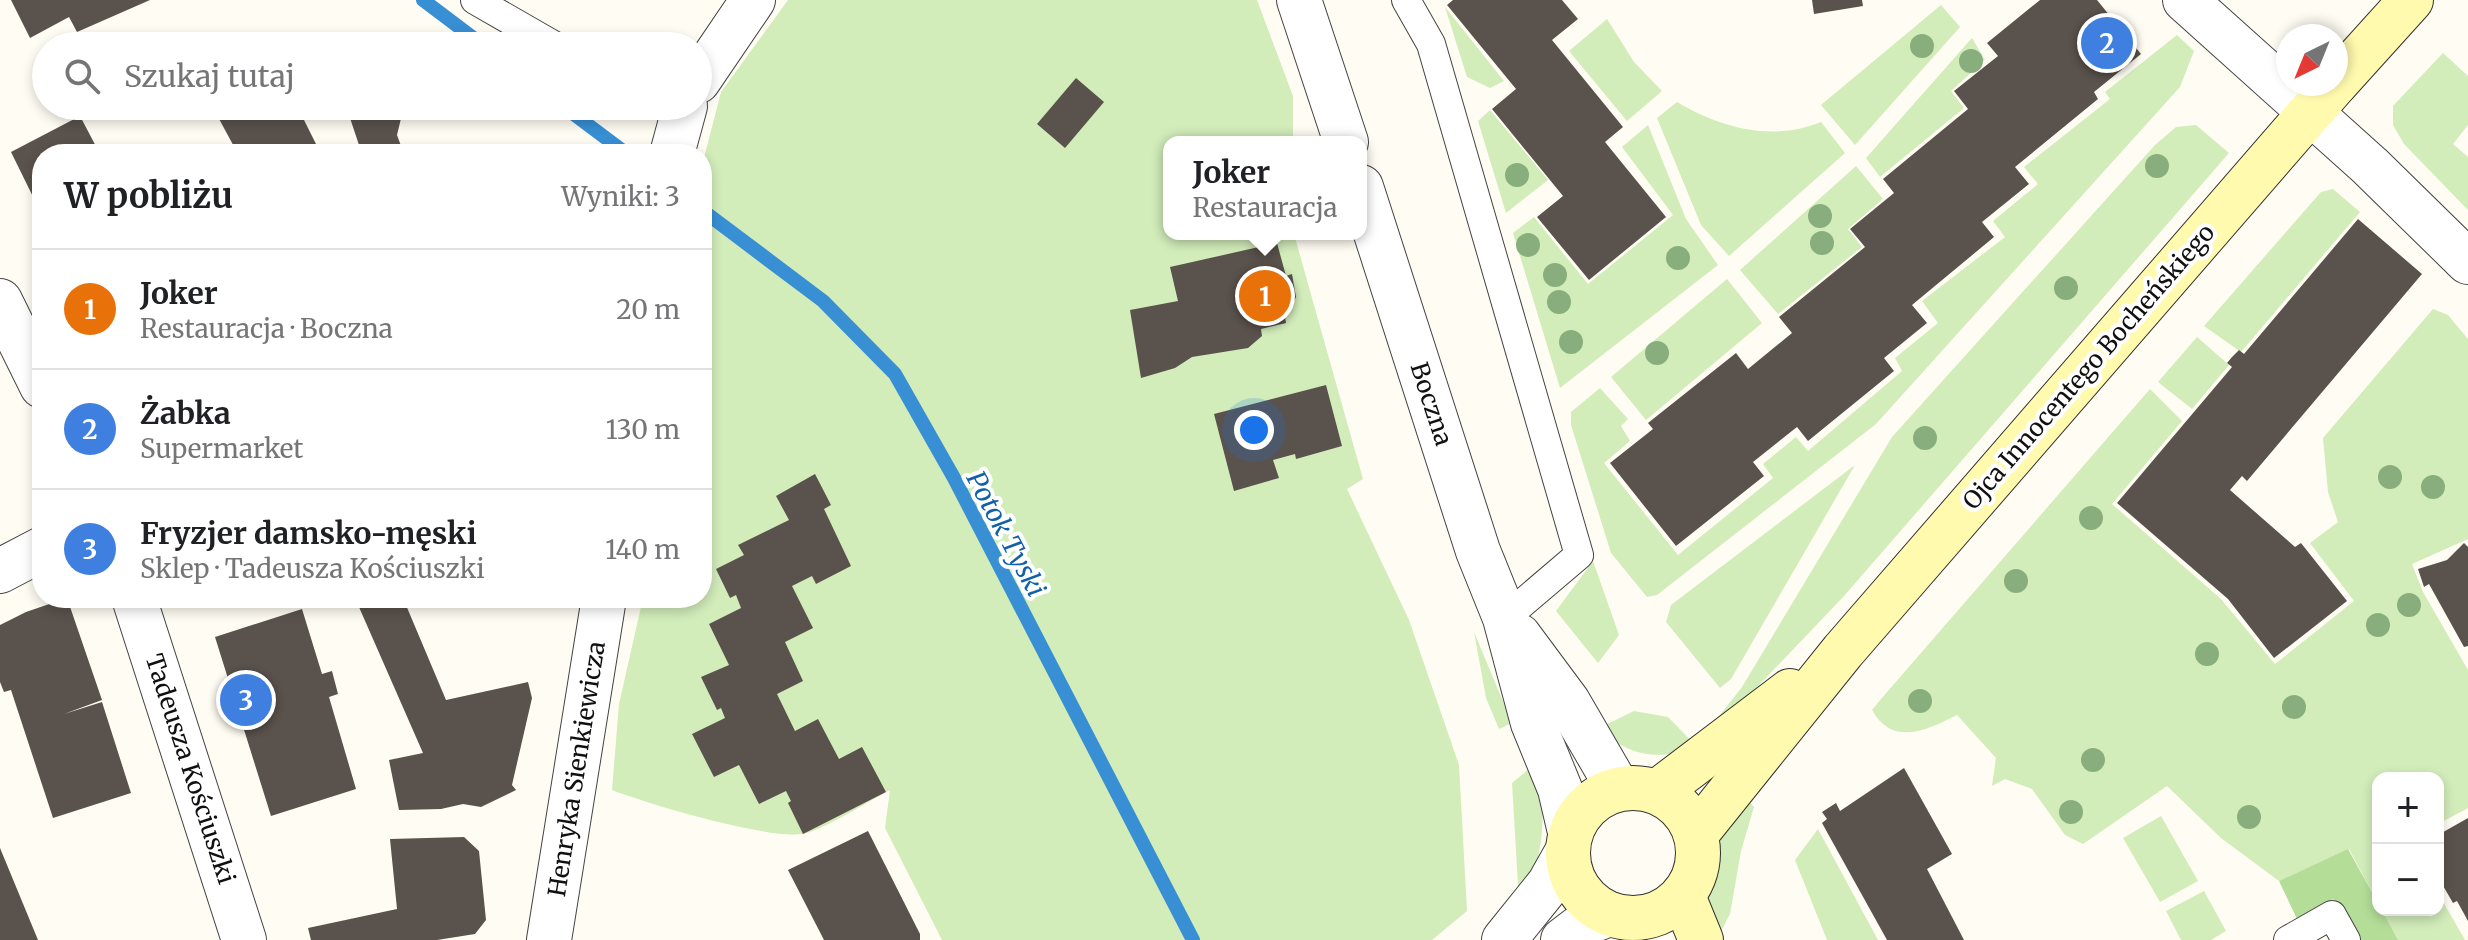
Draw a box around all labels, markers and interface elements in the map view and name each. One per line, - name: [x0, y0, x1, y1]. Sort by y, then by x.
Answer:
- pin: 2: [2081, 13, 2133, 73]
- north arrow: [2276, 24, 2348, 96]
- search box: [32, 32, 712, 120]
- icon: search: [60, 54, 104, 98]
- text: Szukaj tutaj: [124, 57, 295, 95]
- popup: [1163, 136, 1367, 240]
- text: Joker: [1193, 153, 1270, 191]
- text: W pobliżu: [64, 175, 233, 217]
- text: Wyniki: 3: [561, 180, 680, 213]
- text: Restauracja: [1193, 191, 1337, 224]
- street label: Ojca Innocentego Bocheńskiego: [1956, 217, 2221, 516]
- pin: 1: [1239, 266, 1291, 326]
- text: Joker: [140, 274, 218, 312]
- text: 1: [84, 293, 96, 326]
- text: 20 m: [616, 293, 680, 326]
- text: Restauracja · Boczna: [140, 312, 393, 345]
- street label: Boczna: [1404, 358, 1459, 449]
- text: Żabka: [140, 394, 231, 432]
- your location: [1234, 410, 1274, 450]
- text: 2: [82, 413, 98, 446]
- text: 130 m: [606, 413, 680, 446]
- text: Supermarket: [140, 432, 304, 465]
- water label: Potok Tyski: [960, 465, 1053, 602]
- text: Fryzjer damsko-męski: [140, 514, 477, 552]
- text: 3: [83, 533, 97, 566]
- text: 140 m: [605, 533, 680, 566]
- text: Sklep · Tadeusza Kościuszki: [140, 552, 485, 585]
- street label: Henryka Sienkiewicza: [541, 639, 612, 899]
- street label: Tadeusza Kościuszki: [139, 650, 242, 888]
- pin: 3: [220, 670, 272, 730]
- map controls: [2372, 772, 2444, 916]
- button: +: [2372, 772, 2444, 844]
- button: −: [2372, 844, 2444, 916]

